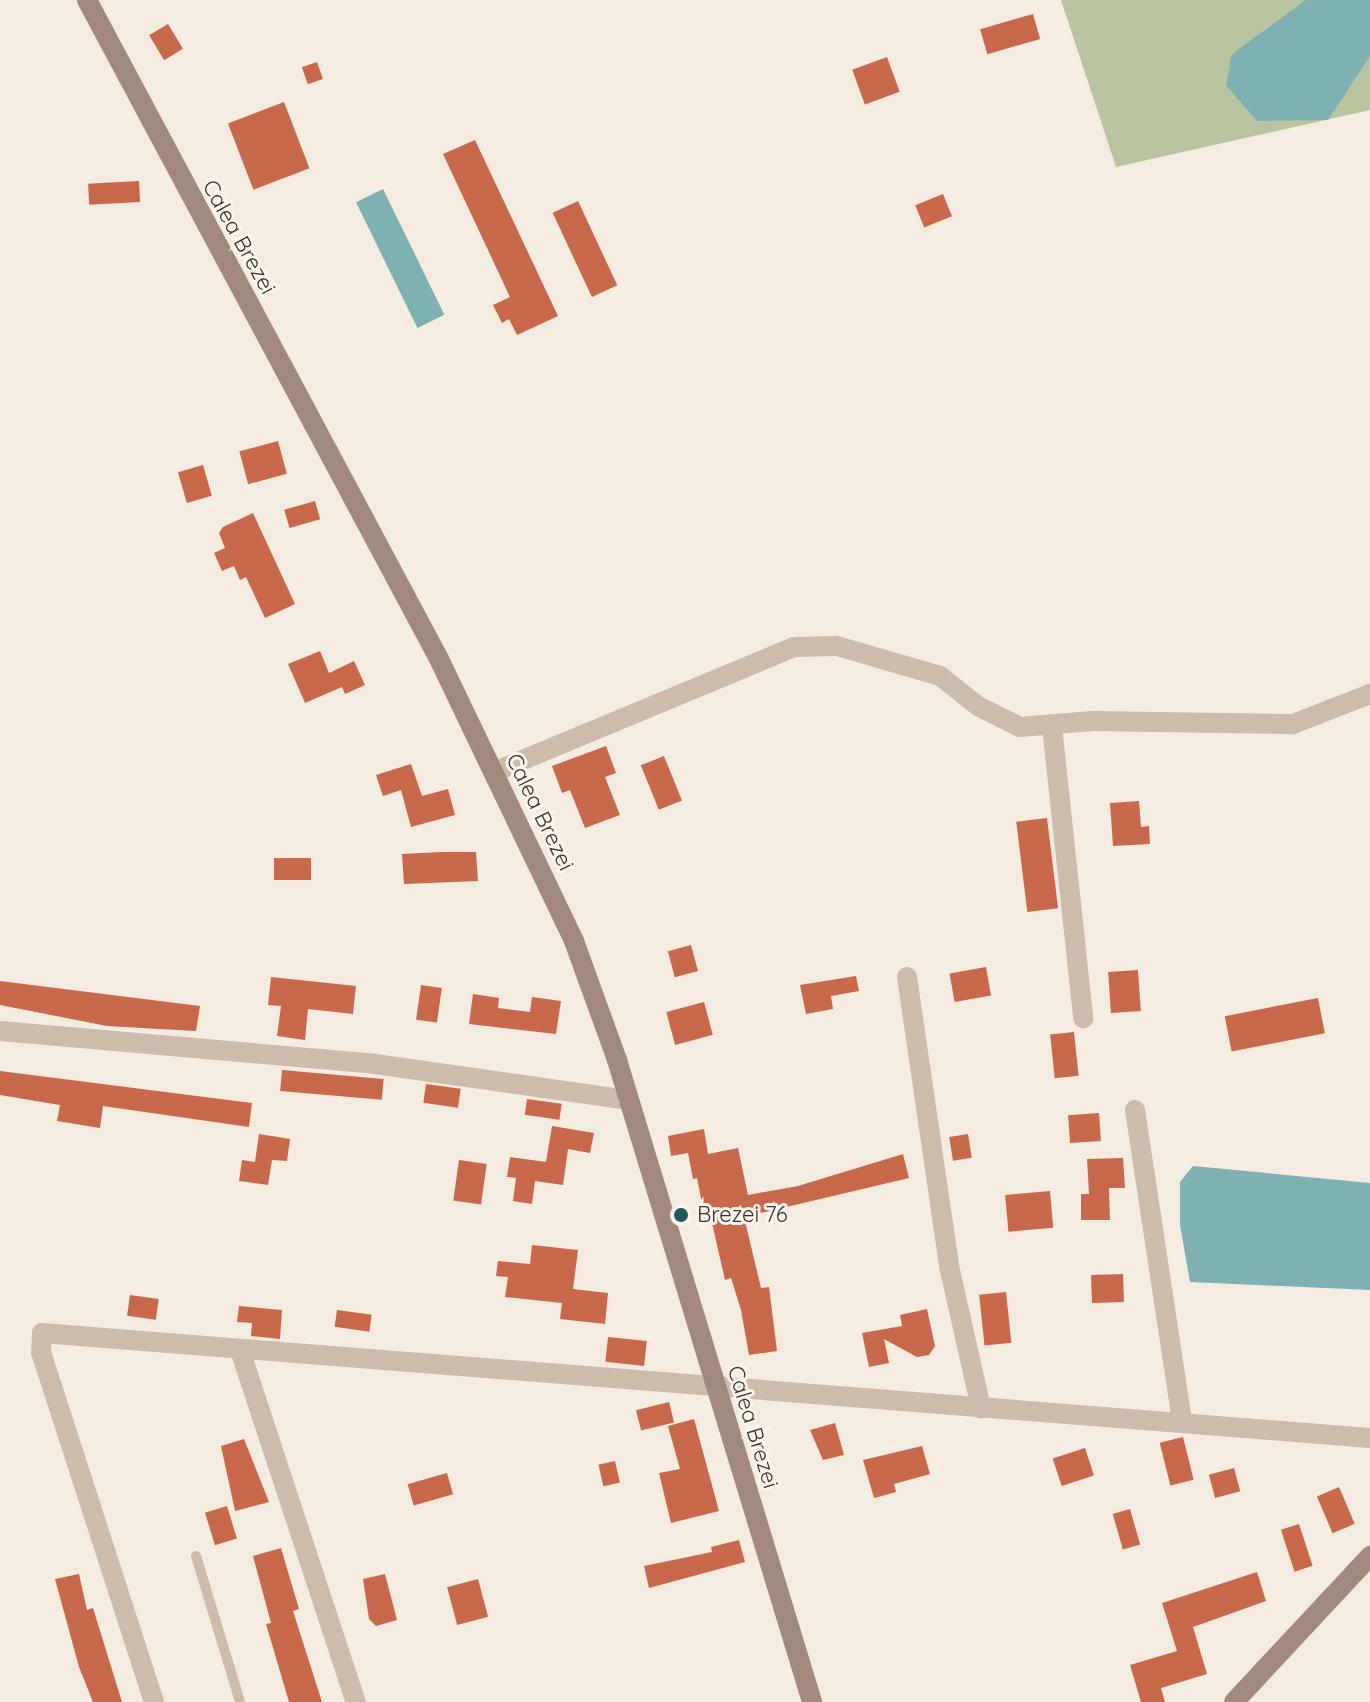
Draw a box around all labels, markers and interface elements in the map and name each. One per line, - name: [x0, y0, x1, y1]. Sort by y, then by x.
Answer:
- street label: Calea Brezei: [197, 175, 281, 299]
- street label: Calea Brezei: [500, 749, 580, 875]
- place label: Brezei 76: [697, 1202, 788, 1228]
- marker: Brezei 76: [672, 1206, 690, 1224]
- street label: Calea Brezei: [722, 1363, 784, 1491]

